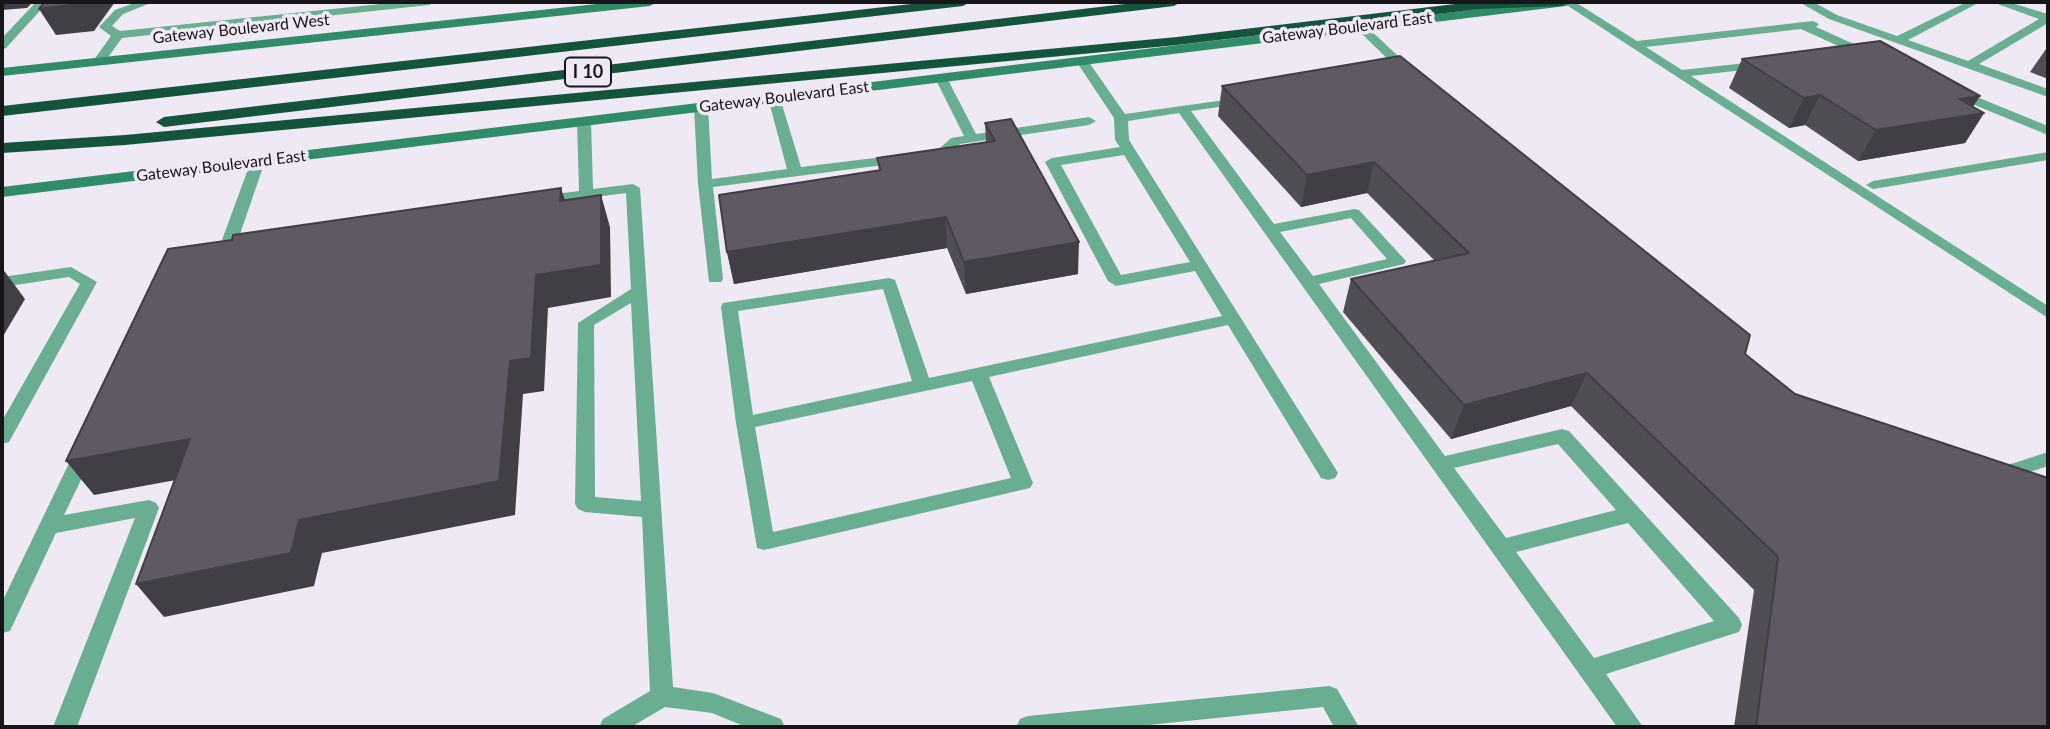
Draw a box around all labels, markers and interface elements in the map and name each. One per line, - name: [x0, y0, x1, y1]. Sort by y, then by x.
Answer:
- street label: Gateway Boulevard East: [1261, 8, 1433, 48]
- street label: Gateway Boulevard West: [152, 10, 330, 48]
- road number: I 10: [565, 58, 611, 86]
- street label: Gateway Boulevard East: [698, 77, 870, 117]
- street label: Gateway Boulevard East: [135, 146, 307, 186]

